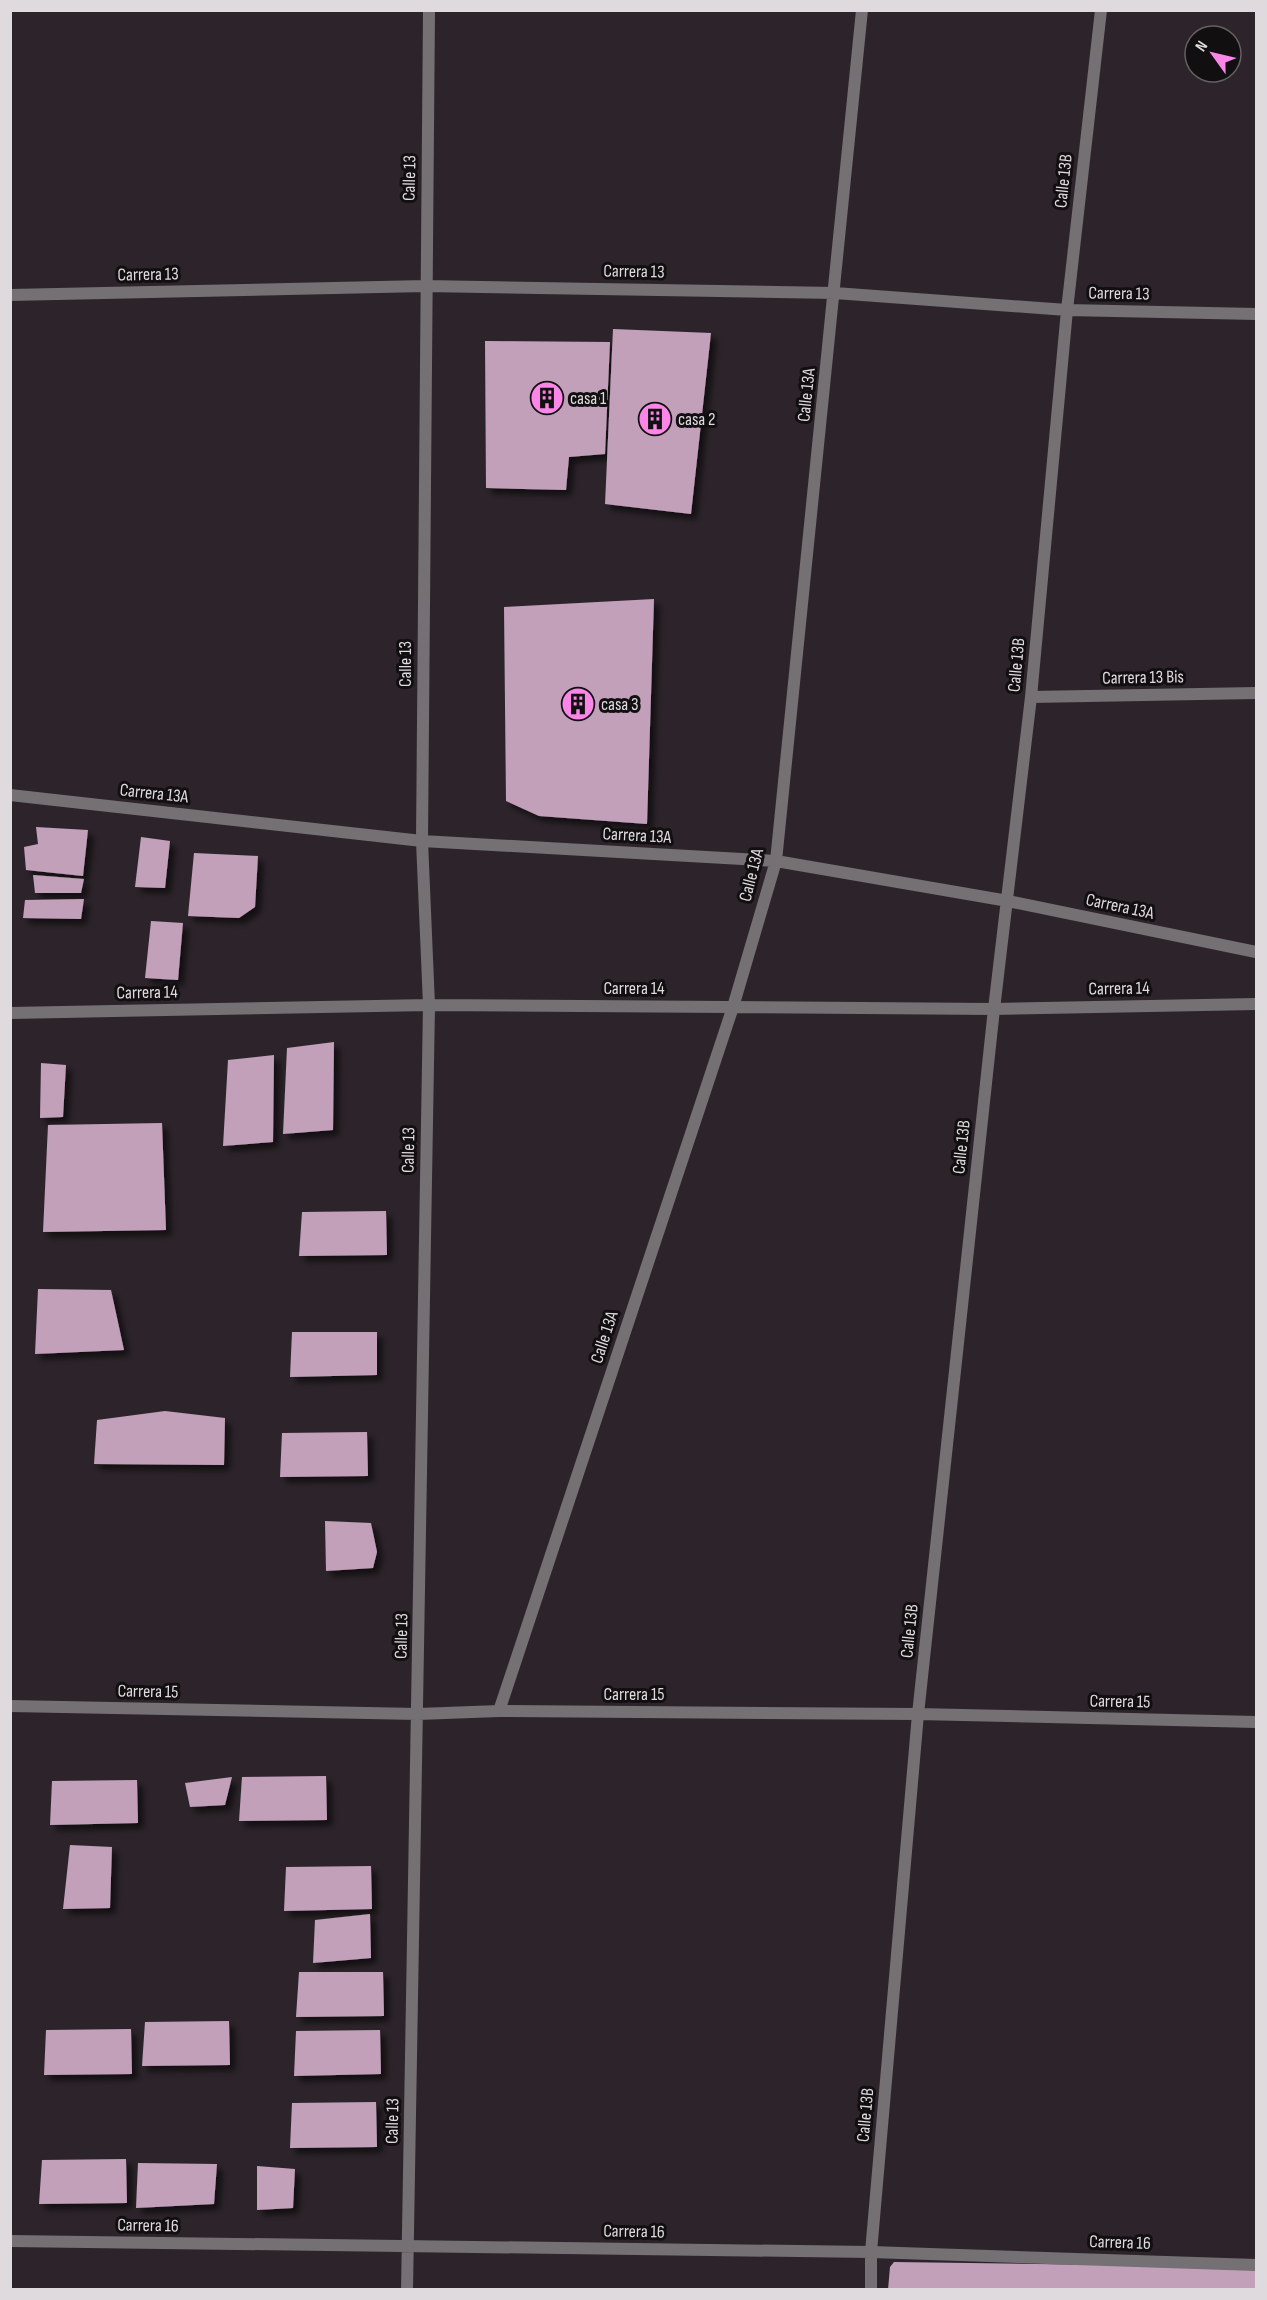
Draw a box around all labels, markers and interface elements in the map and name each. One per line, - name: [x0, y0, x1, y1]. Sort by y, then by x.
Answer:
- north arrow: [1183, 24, 1243, 84]
- text: N: [1192, 38, 1212, 55]
- street label: Calle 13B: [1050, 153, 1077, 209]
- street label: Calle 13: [399, 155, 420, 201]
- street label: Carrera 13: [603, 260, 665, 283]
- street label: Carrera 13: [117, 263, 179, 286]
- street label: Carrera 13: [1088, 282, 1150, 305]
- street label: Calle 13A: [793, 367, 820, 423]
- building icon: casa 1: [529, 380, 565, 416]
- place label: casa 1: [570, 388, 607, 409]
- building icon: casa 2: [637, 401, 673, 437]
- place label: casa 2: [678, 409, 716, 430]
- street label: Calle 13B: [1004, 637, 1029, 693]
- street label: Calle 13: [395, 641, 416, 687]
- street label: Carrera 13 Bis: [1102, 666, 1184, 689]
- building icon: casa 3: [560, 686, 596, 722]
- place label: casa 3: [601, 694, 639, 715]
- street label: Carrera 13A: [119, 779, 190, 808]
- street label: Carrera 13A: [602, 823, 672, 848]
- street label: Calle 13A: [735, 846, 768, 904]
- street label: Carrera 13A: [1084, 889, 1156, 924]
- street label: Carrera 14: [1088, 977, 1150, 1000]
- street label: Carrera 14: [603, 978, 665, 999]
- street label: Carrera 14: [116, 981, 178, 1004]
- street label: Calle 13B: [948, 1119, 975, 1175]
- street label: Calle 13: [398, 1127, 419, 1173]
- street label: Calle 13A: [586, 1308, 623, 1366]
- street label: Calle 13B: [896, 1603, 923, 1659]
- street label: Calle 13: [391, 1613, 412, 1659]
- street label: Carrera 15: [117, 1680, 179, 1703]
- street label: Carrera 15: [604, 1684, 664, 1705]
- street label: Carrera 15: [1089, 1690, 1151, 1713]
- street label: Calle 13B: [853, 2087, 878, 2143]
- street label: Calle 13: [382, 2098, 403, 2144]
- street label: Carrera 16: [117, 2214, 179, 2237]
- street label: Carrera 16: [603, 2220, 665, 2243]
- street label: Carrera 16: [1089, 2231, 1151, 2254]

